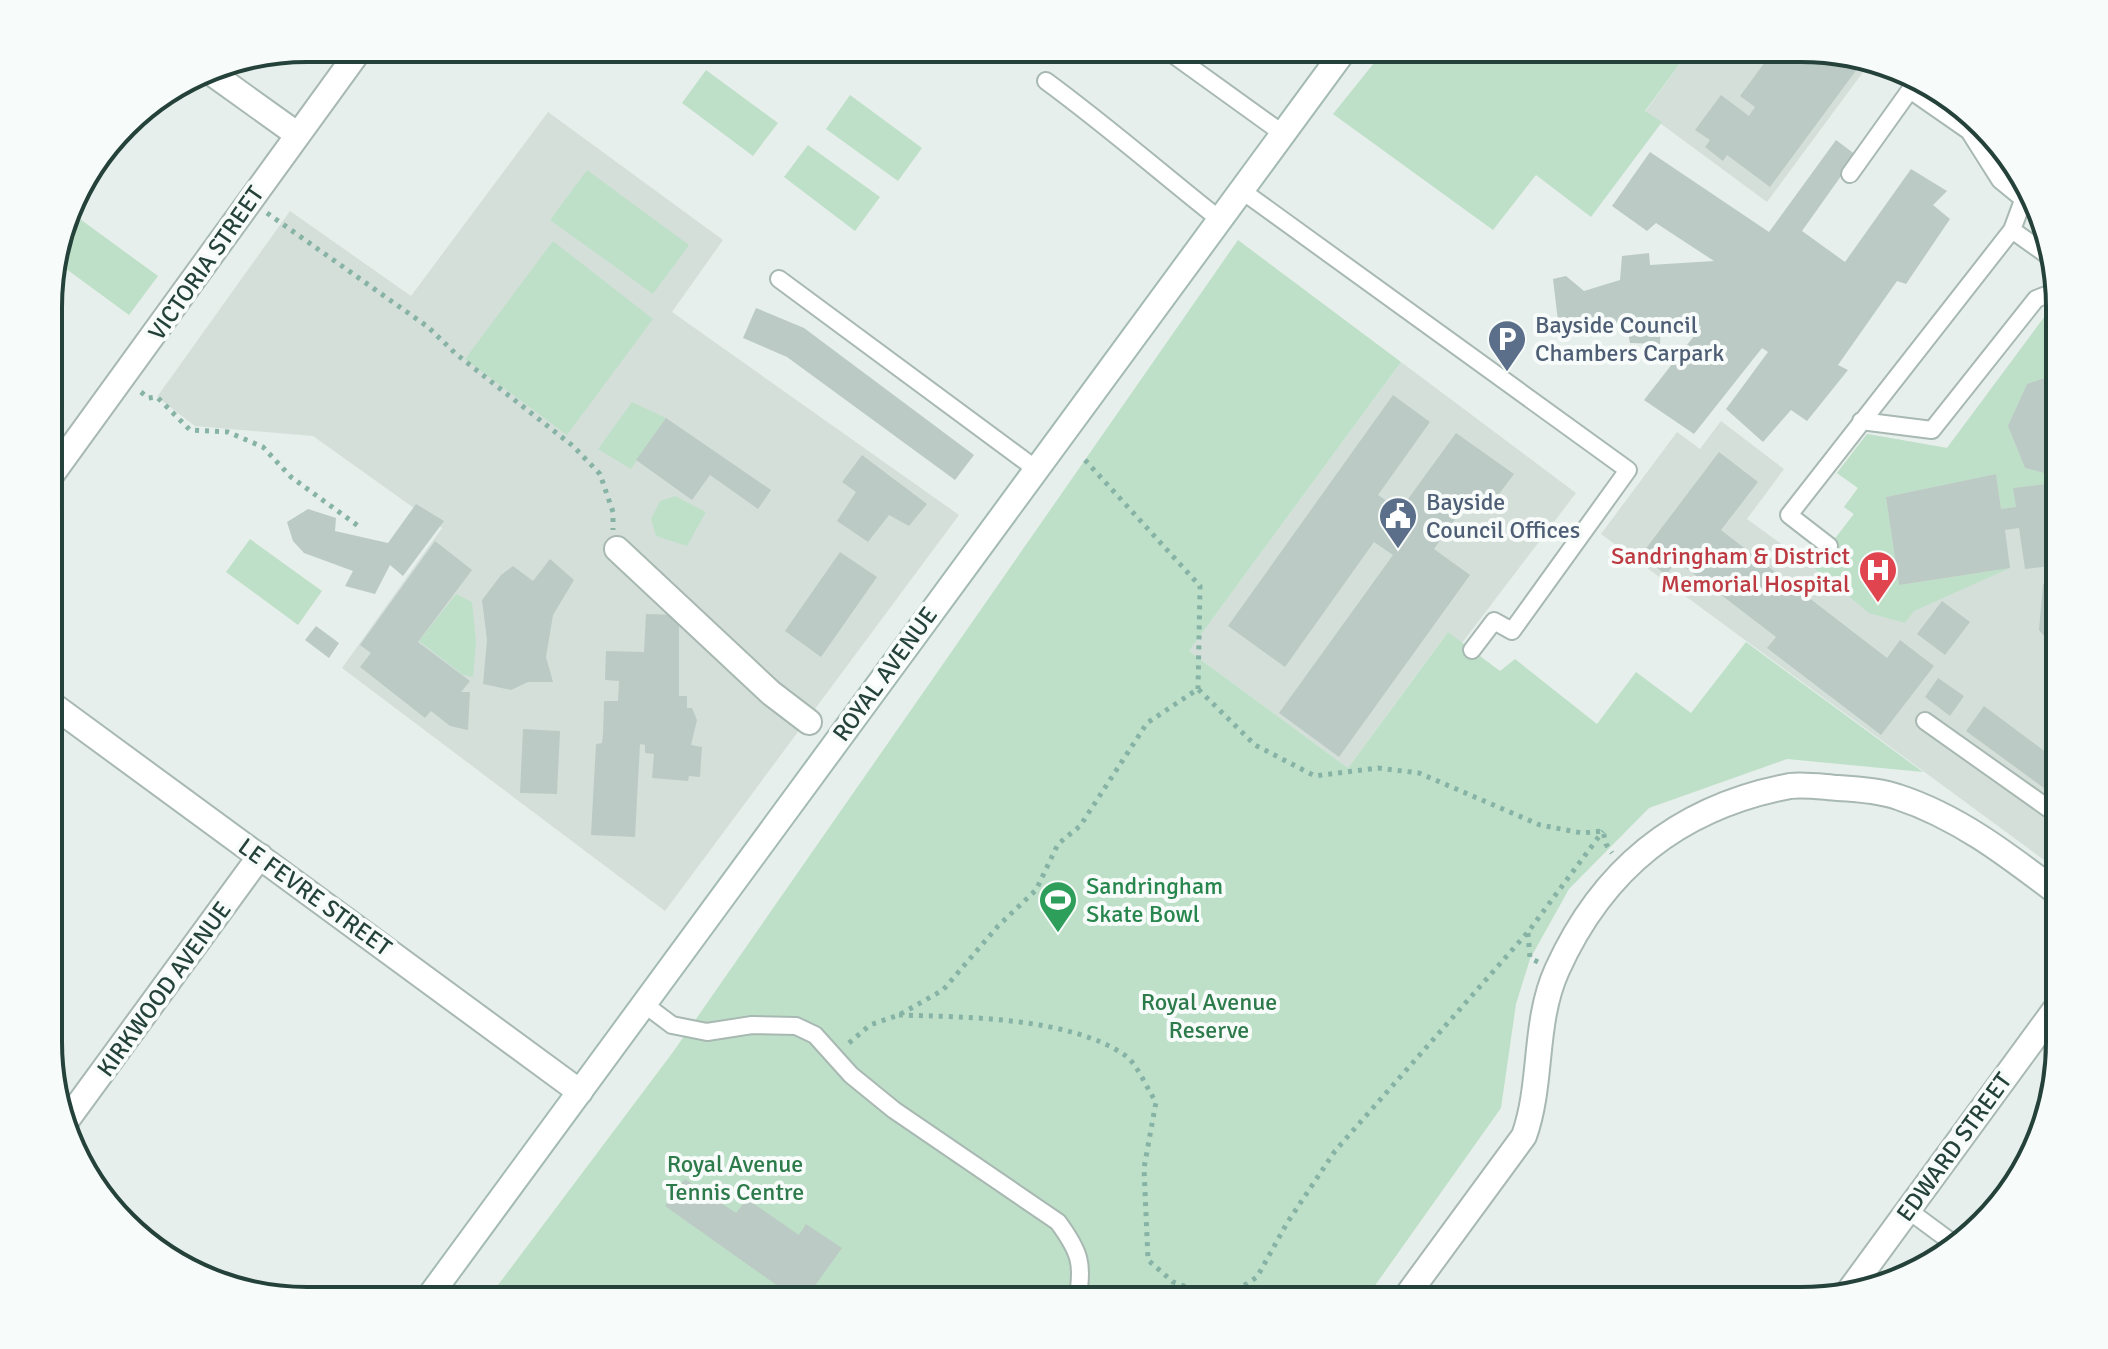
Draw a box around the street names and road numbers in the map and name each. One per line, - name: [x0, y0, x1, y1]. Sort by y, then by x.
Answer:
- street label: VICTORIA STREET: [142, 180, 270, 346]
- street label: ROYAL AVENUE: [826, 601, 944, 747]
- street label: LE FEVRE STREET: [232, 831, 398, 963]
- street label: KIRKWOOD AVENUE: [90, 895, 238, 1083]
- street label: EDWARD STREET: [1890, 1067, 2018, 1227]

